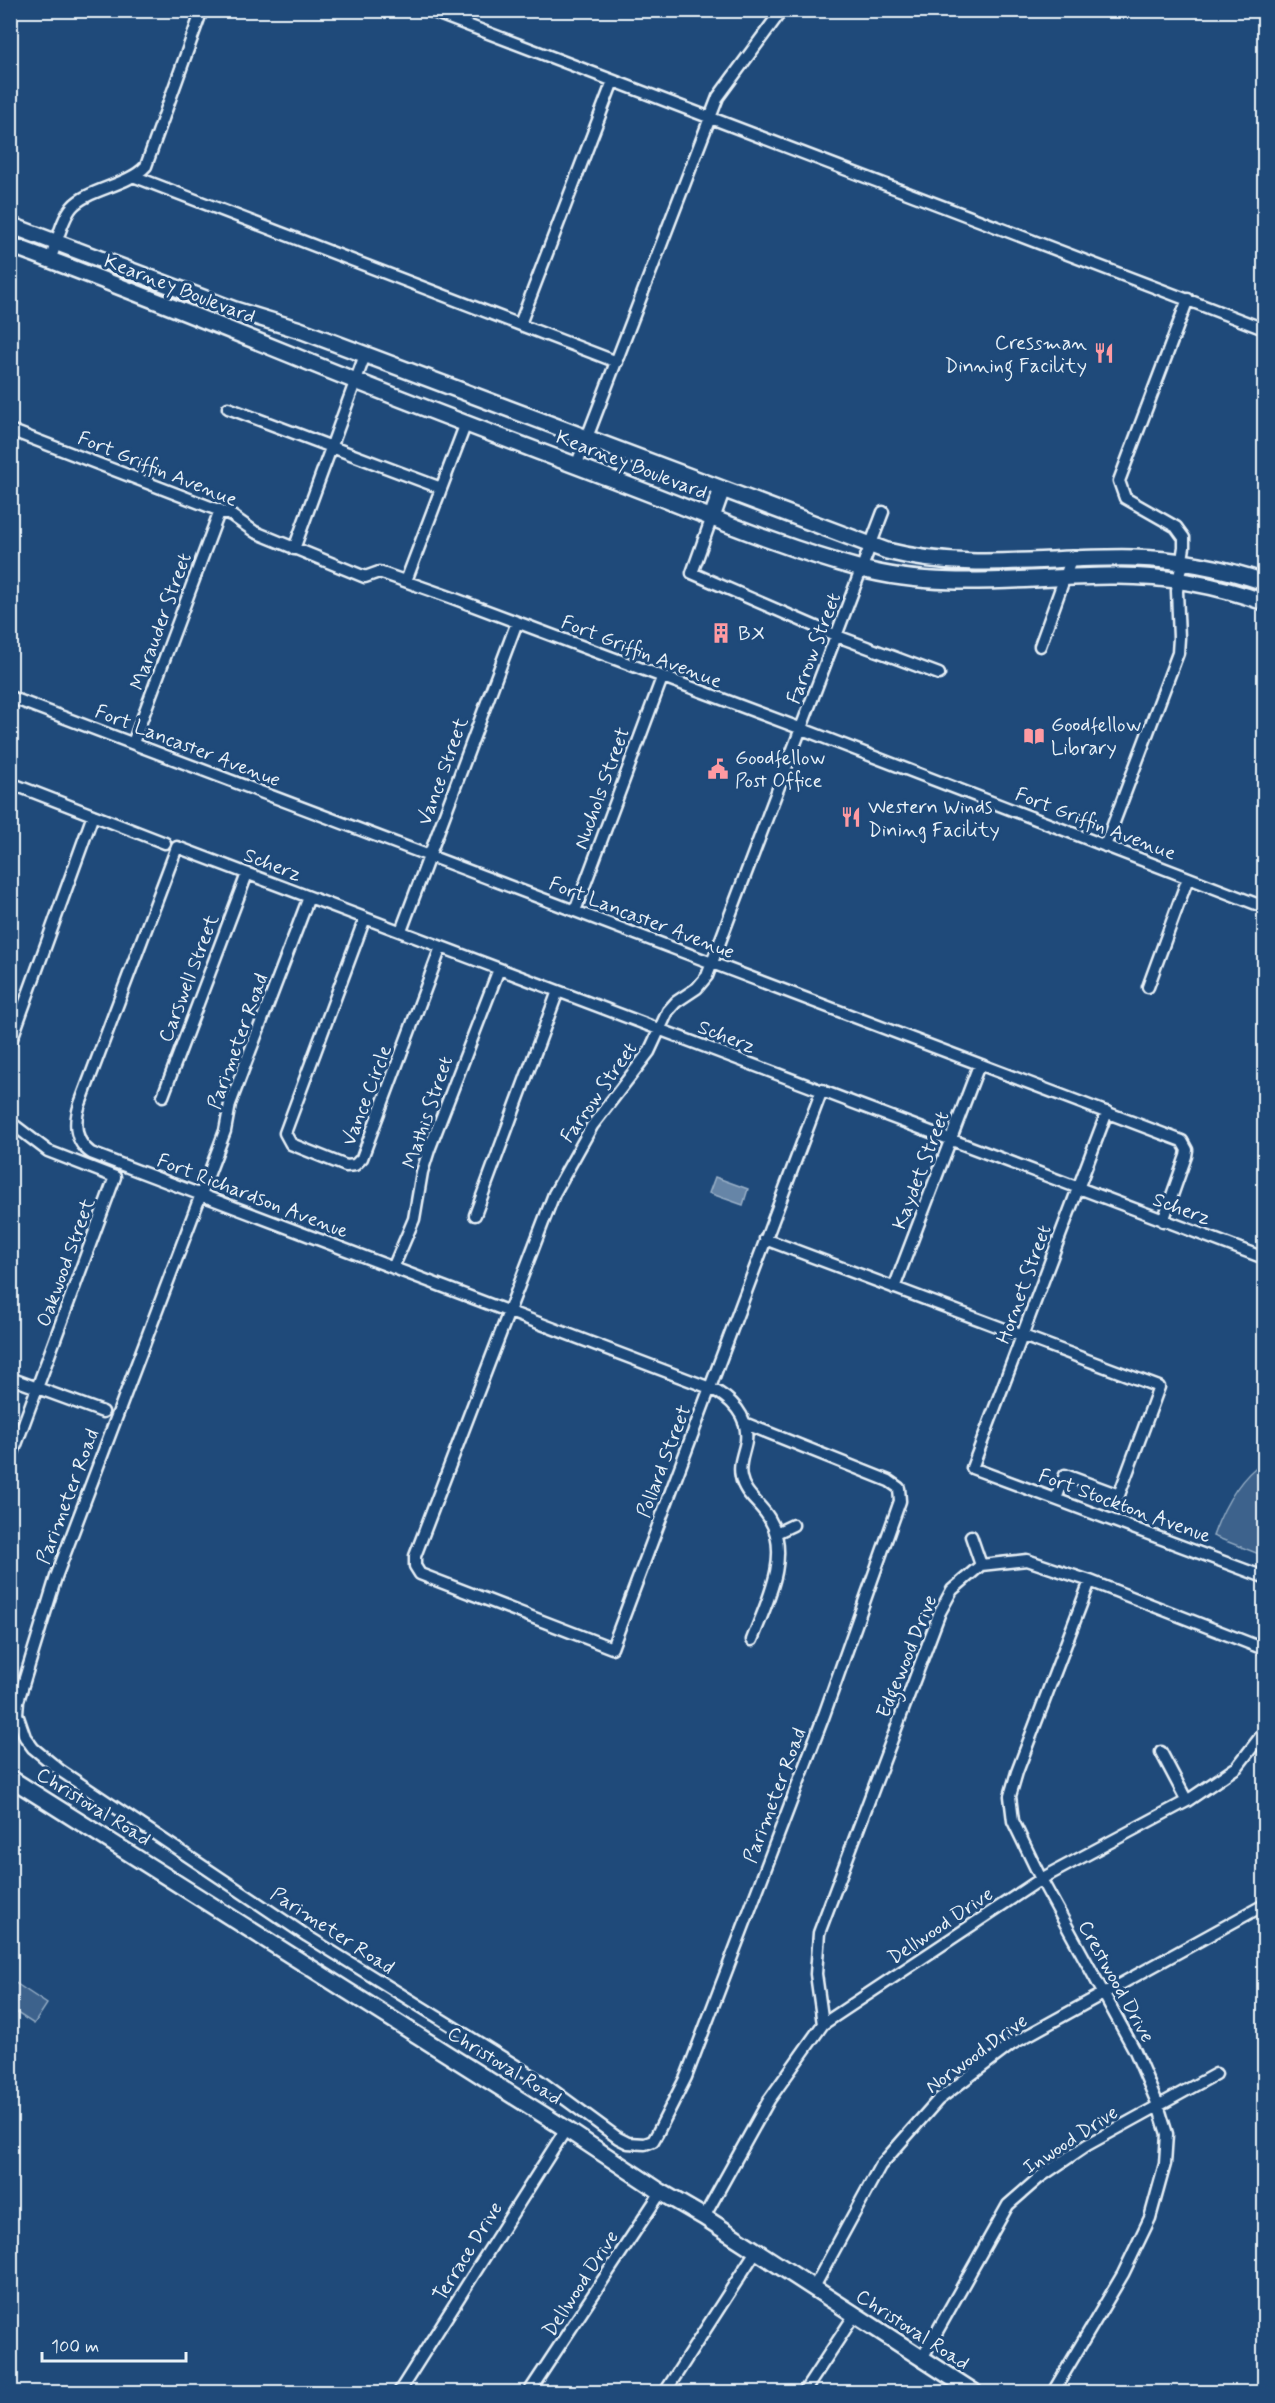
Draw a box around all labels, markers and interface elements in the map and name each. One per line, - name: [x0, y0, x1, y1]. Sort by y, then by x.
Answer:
- street label: Kearney Boulevard: [100, 248, 259, 331]
- place label: Cressman Dinning Facility: [945, 330, 1087, 382]
- restaurant icon: Cressman Dinning Facility: [1092, 341, 1116, 365]
- street label: Kearney Boulevard: [552, 424, 711, 507]
- street label: Fort Griffin Avenue: [74, 425, 241, 514]
- street label: Marauder Street: [124, 549, 199, 694]
- street label: Farrow Street: [781, 589, 848, 708]
- street label: Fort Griffin Avenue: [557, 609, 726, 696]
- building icon: BX: [709, 621, 733, 645]
- place label: BX: [738, 621, 765, 648]
- street label: Fort Lancaster Avenue: [91, 699, 284, 794]
- place label: Goodfellow Library: [1051, 712, 1142, 762]
- street label: Vance Street: [411, 714, 476, 829]
- street label: Nuchols Street: [568, 724, 637, 853]
- library icon: Goodfellow Library: [1022, 724, 1046, 748]
- place label: Goodfellow Post Office: [735, 745, 826, 795]
- public building icon: Goodfellow Post Office: [706, 757, 730, 781]
- street label: Fort Griffin Avenue: [1011, 781, 1180, 868]
- place label: Western Winds Dining Facility: [868, 794, 1000, 844]
- restaurant icon: Western Winds Dining Facility: [839, 805, 863, 829]
- street label: Scherz: [240, 842, 305, 889]
- street label: Fort Lancaster Avenue: [545, 871, 738, 966]
- street label: Carswell Street: [153, 910, 226, 1046]
- street label: Parimeter Road: [201, 970, 276, 1113]
- street label: Scherz: [694, 1014, 759, 1061]
- street label: Farrow Street: [554, 1037, 644, 1149]
- street label: Vance Circle: [336, 1041, 399, 1150]
- street label: Mathis Street: [397, 1053, 460, 1172]
- street label: Kaydet Street: [886, 1107, 956, 1234]
- street label: Fort Richardson Avenue: [153, 1147, 352, 1245]
- street label: Scherz: [1149, 1187, 1214, 1232]
- street label: Oakwood Street: [31, 1194, 102, 1331]
- street label: Hornet Street: [990, 1221, 1058, 1348]
- street label: Pollard Street: [631, 1401, 698, 1522]
- street label: Parimeter Road: [30, 1425, 107, 1568]
- street label: Fort Stockton Avenue: [1034, 1463, 1215, 1550]
- street label: Edgewood Drive: [870, 1591, 946, 1723]
- street label: Parimeter Road: [737, 1724, 814, 1867]
- street label: Christoval Road: [31, 1761, 156, 1853]
- street label: Parimeter Road: [265, 1881, 399, 1981]
- street label: Dellwood Drive: [883, 1881, 999, 1971]
- street label: Crestwood Drive: [1071, 1916, 1160, 2048]
- street label: Norwood Drive: [920, 2008, 1034, 2101]
- street label: Christoval Road: [442, 2020, 567, 2112]
- street label: Inwood Drive: [1018, 2099, 1124, 2181]
- street label: Terrace Drive: [427, 2197, 510, 2307]
- street label: Dellwood Drive: [537, 2225, 626, 2342]
- street label: Christoval Road: [850, 2283, 974, 2377]
- scale bar: [42, 2325, 186, 2363]
- text: 100 m: [51, 2335, 99, 2359]

